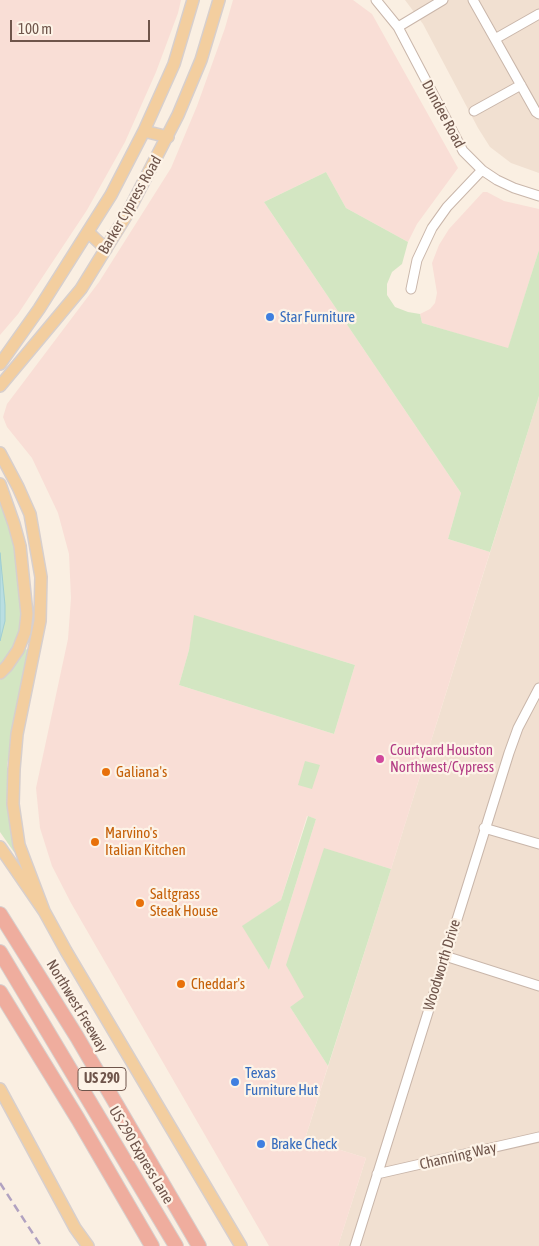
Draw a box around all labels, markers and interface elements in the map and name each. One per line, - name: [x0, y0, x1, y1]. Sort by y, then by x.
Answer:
- scale bar: [12, 10, 152, 42]
- text: 100 m: [18, 20, 52, 37]
- street label: Dundee Road: [418, 77, 468, 151]
- street label: Barker Cypress Road: [95, 153, 165, 257]
- place label: Star Furniture: [280, 308, 355, 326]
- marker: Star Furniture: [264, 311, 276, 323]
- place label: Courtyard Houston Northwest/Cypress: [390, 741, 494, 776]
- marker: Courtyard Houston Northwest/Cypress: [374, 753, 386, 765]
- place label: Galiana's: [116, 763, 167, 781]
- marker: Galiana's: [100, 766, 112, 778]
- place label: Marvino's Italian Kitchen: [105, 824, 186, 859]
- marker: Marvino's Italian Kitchen: [89, 836, 101, 848]
- place label: Saltgrass Steak House: [150, 885, 218, 920]
- marker: Saltgrass Steak House: [134, 897, 146, 909]
- street label: Woodworth Drive: [420, 917, 464, 1013]
- street label: Northwest Freeway: [42, 957, 112, 1055]
- place label: Cheddar's: [191, 975, 245, 993]
- marker: Cheddar's: [175, 978, 187, 990]
- place label: Texas Furniture Hut: [245, 1064, 318, 1099]
- road number: US 290: [78, 1068, 126, 1090]
- marker: Texas Furniture Hut: [229, 1076, 241, 1088]
- street label: US 290 Express Lane: [105, 1103, 177, 1207]
- place label: Brake Check: [271, 1135, 337, 1153]
- marker: Brake Check: [255, 1138, 267, 1150]
- street label: Channing Way: [418, 1138, 498, 1174]

